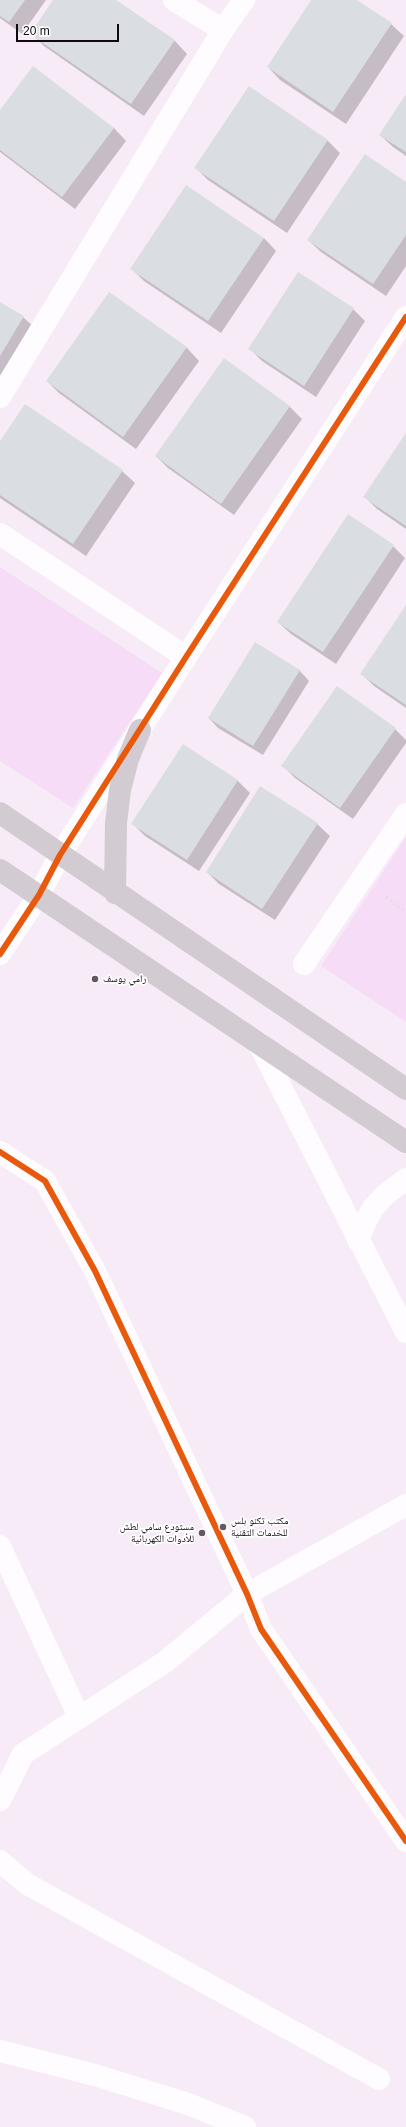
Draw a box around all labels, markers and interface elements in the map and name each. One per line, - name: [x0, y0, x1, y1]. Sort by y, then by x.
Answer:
- scale bar: [18, 16, 121, 42]
- text: 20 m: [23, 24, 50, 38]
- place label: رامي يوسف: [103, 973, 146, 985]
- marker: رامي يوسف: [90, 974, 100, 984]
- place label: مكتب تكنو بلس للخدمات التقنية: [231, 1515, 288, 1538]
- place label: مستودع سامي لطش للأدوات الكهربائية: [120, 1521, 194, 1544]
- marker: مكتب تكنو بلس للخدمات التقنية: [218, 1522, 228, 1532]
- marker: مستودع سامي لطش للأدوات الكهربائية: [197, 1528, 207, 1538]

